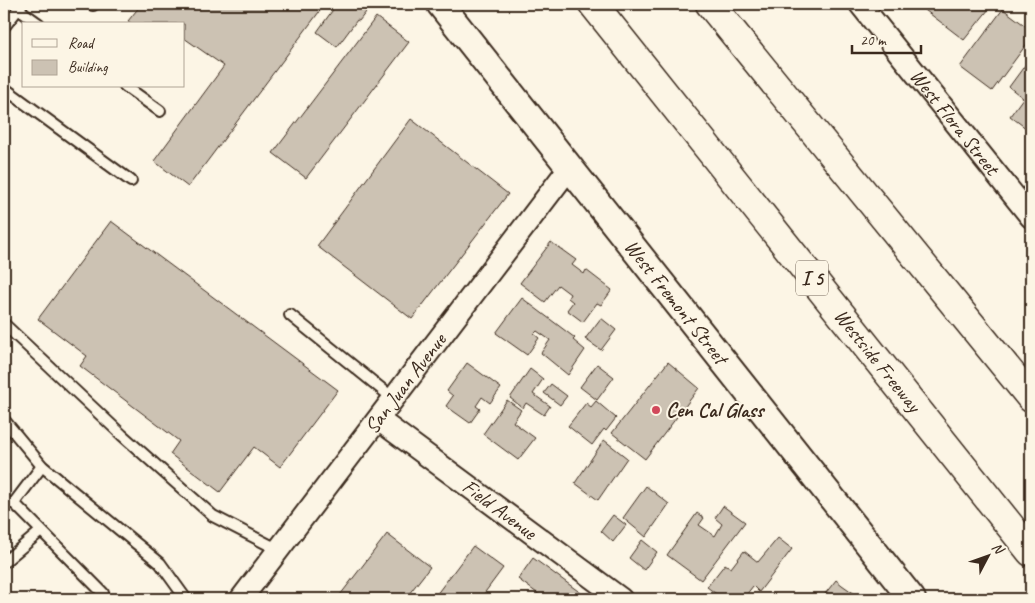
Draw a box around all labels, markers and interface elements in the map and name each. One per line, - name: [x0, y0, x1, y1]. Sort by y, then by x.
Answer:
- legend: [22, 22, 185, 88]
- scale bar: [852, 22, 921, 54]
- text: 20 m: [860, 31, 887, 50]
- text: Road: [68, 34, 95, 53]
- text: Building: [68, 58, 108, 77]
- street label: West Flora Street: [904, 64, 1006, 182]
- street label: West Fremont Street: [619, 234, 735, 372]
- road number: I 5: [796, 260, 828, 296]
- street label: Westside Freeway: [829, 303, 928, 419]
- street label: San Juan Avenue: [359, 327, 452, 439]
- place label: Cen Cal Glass: [666, 397, 766, 423]
- marker: Cen Cal Glass: [650, 404, 662, 416]
- street label: Field Avenue: [457, 473, 543, 546]
- north arrow: [962, 530, 1012, 580]
- text: N: [988, 539, 1008, 558]

